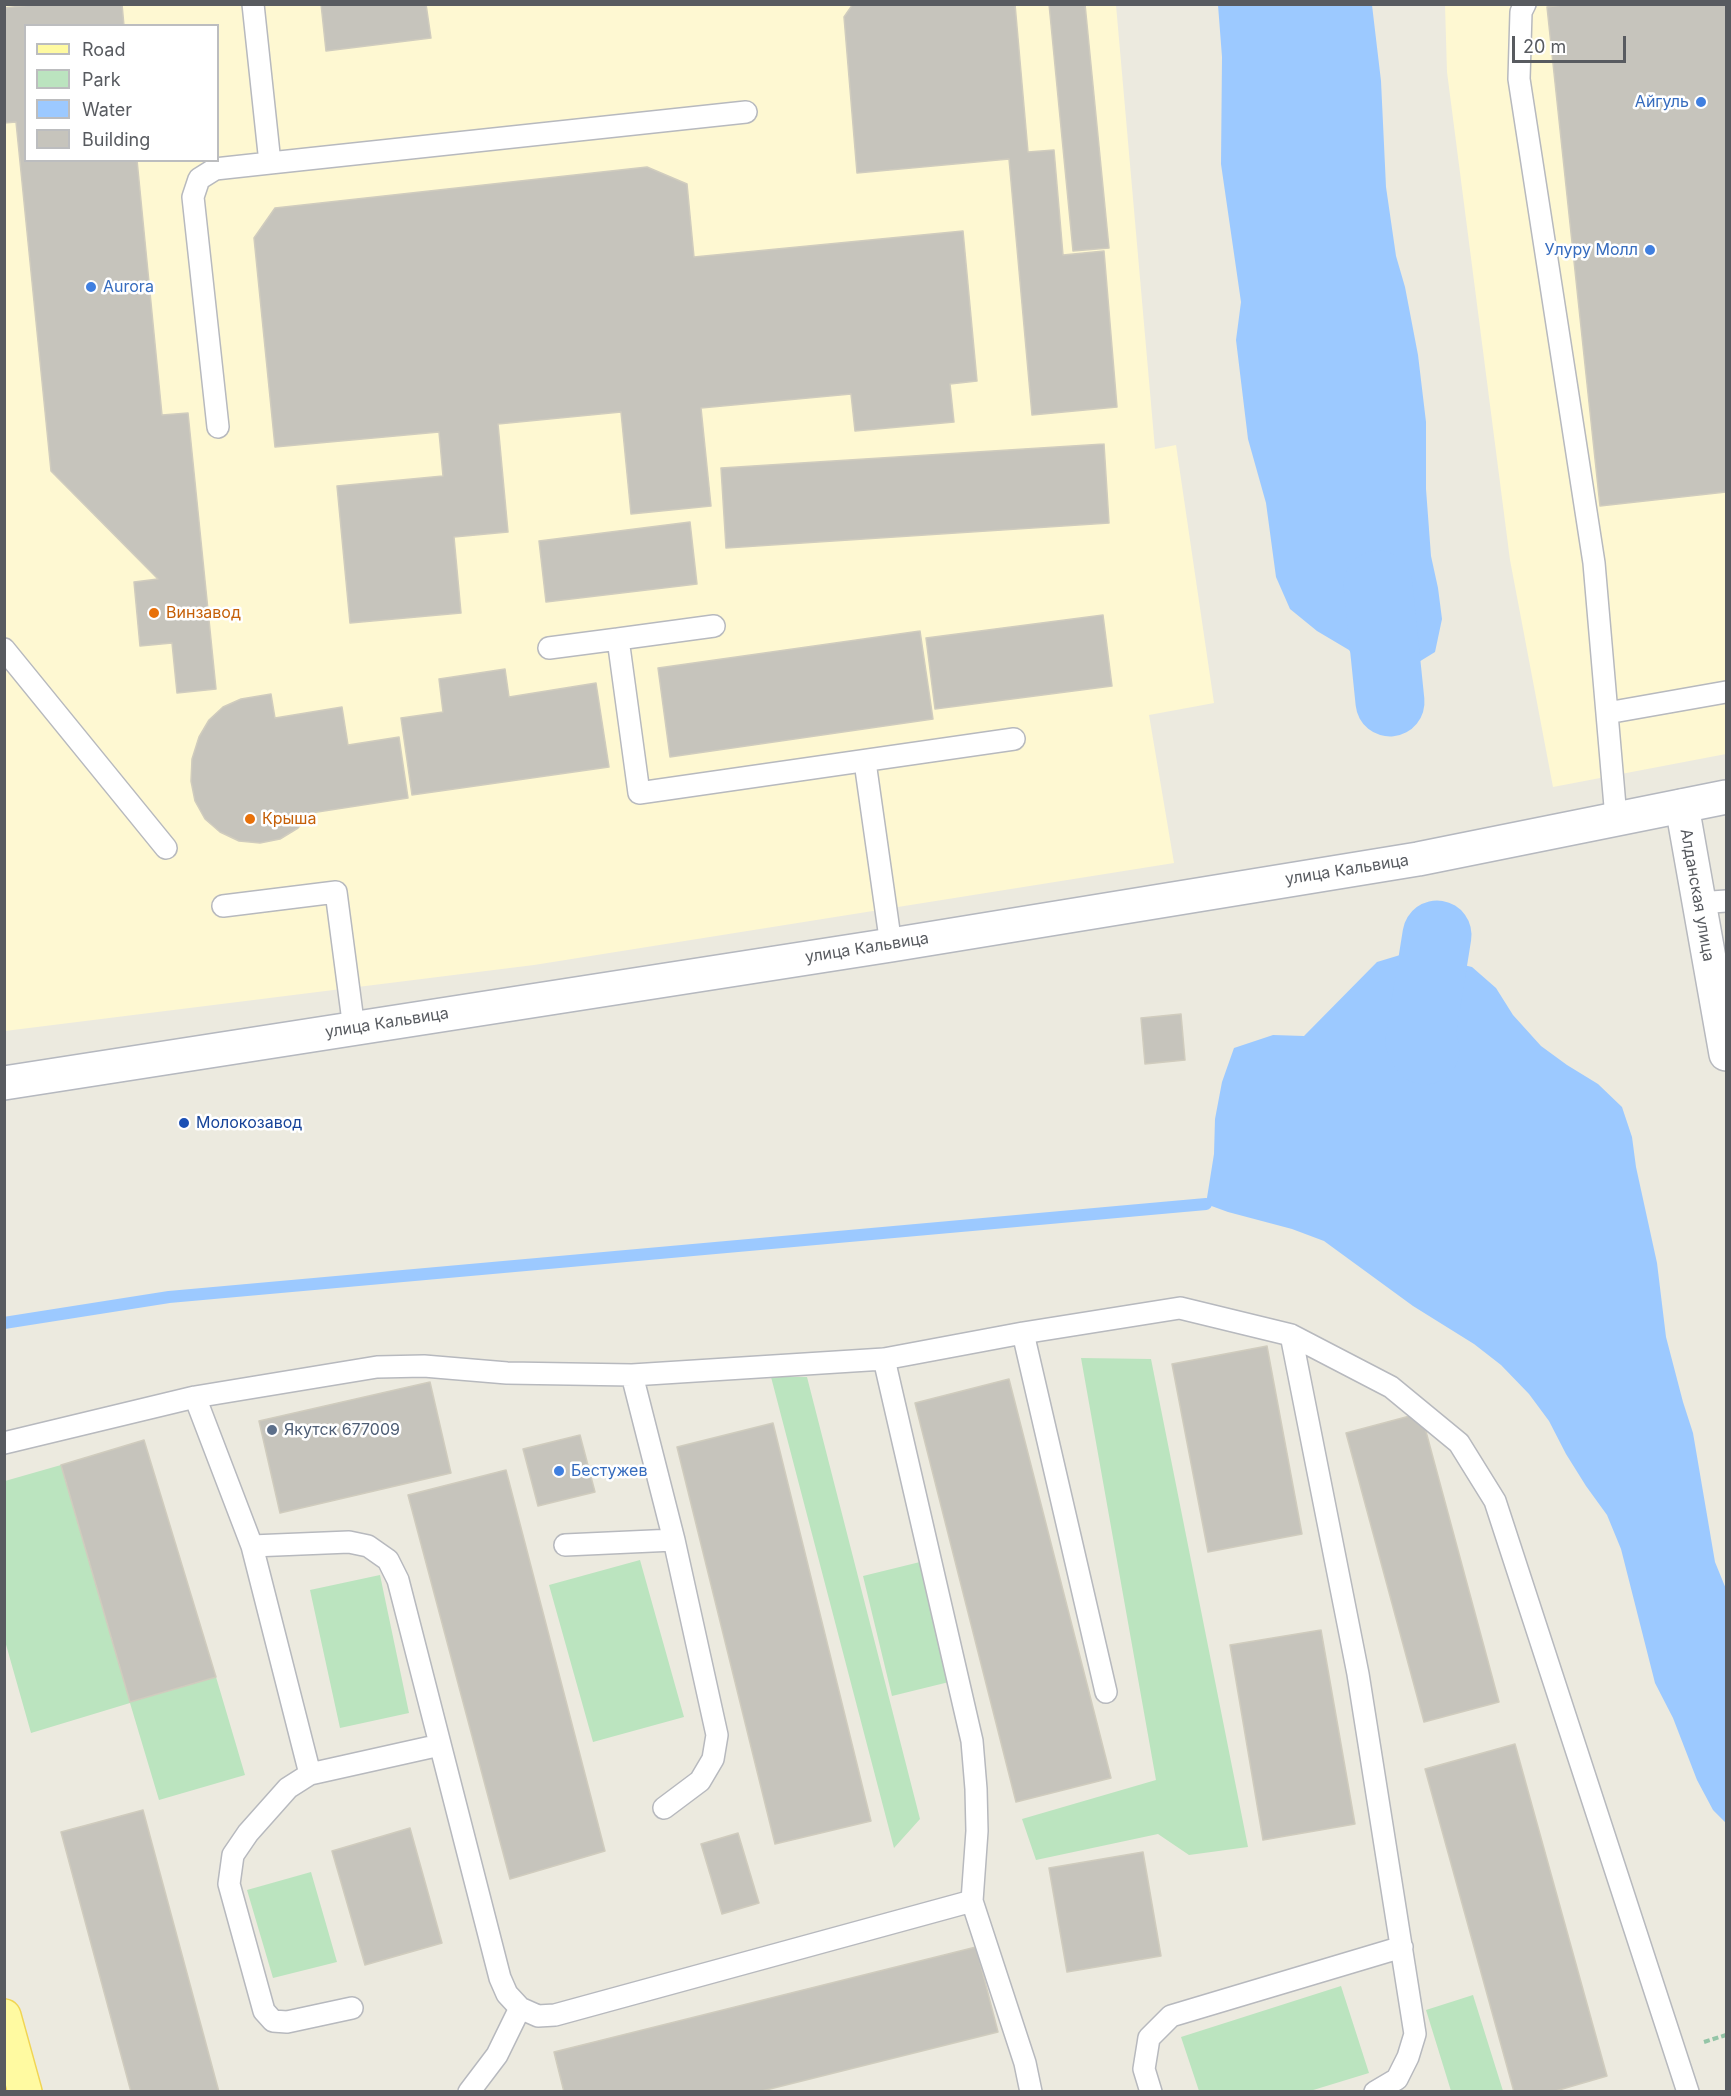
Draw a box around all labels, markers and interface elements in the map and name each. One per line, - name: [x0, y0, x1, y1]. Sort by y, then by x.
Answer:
- legend: [24, 24, 219, 162]
- scale bar: [1515, 24, 1629, 62]
- text: 20 m: [1523, 36, 1566, 57]
- text: Road: [82, 39, 125, 60]
- text: Park: [82, 69, 121, 90]
- place label: Айгуль: [1635, 92, 1689, 112]
- marker: Айгуль: [1694, 95, 1708, 109]
- text: Water: [82, 99, 132, 120]
- text: Building: [82, 129, 150, 150]
- place label: Улуру Молл: [1545, 240, 1638, 260]
- marker: Улуру Молл: [1643, 243, 1657, 257]
- place label: Aurora: [103, 277, 154, 297]
- marker: Aurora: [84, 280, 98, 294]
- place label: Винзавод: [166, 603, 241, 623]
- marker: Винзавод: [147, 606, 161, 620]
- place label: Крыша: [262, 809, 316, 829]
- marker: Крыша: [243, 812, 257, 826]
- street label: Алданская улица: [1676, 827, 1718, 963]
- street label: улица Кальвица: [1284, 851, 1410, 889]
- street label: улица Кальвица: [804, 929, 930, 967]
- street label: улица Кальвица: [324, 1004, 450, 1042]
- place label: Молокозавод: [196, 1113, 302, 1133]
- marker: Молокозавод: [177, 1116, 191, 1130]
- place label: Якутск 677009: [284, 1420, 400, 1440]
- marker: Якутск 677009: [265, 1423, 279, 1437]
- place label: Бестужев: [571, 1461, 647, 1481]
- marker: Бестужев: [552, 1464, 566, 1478]

